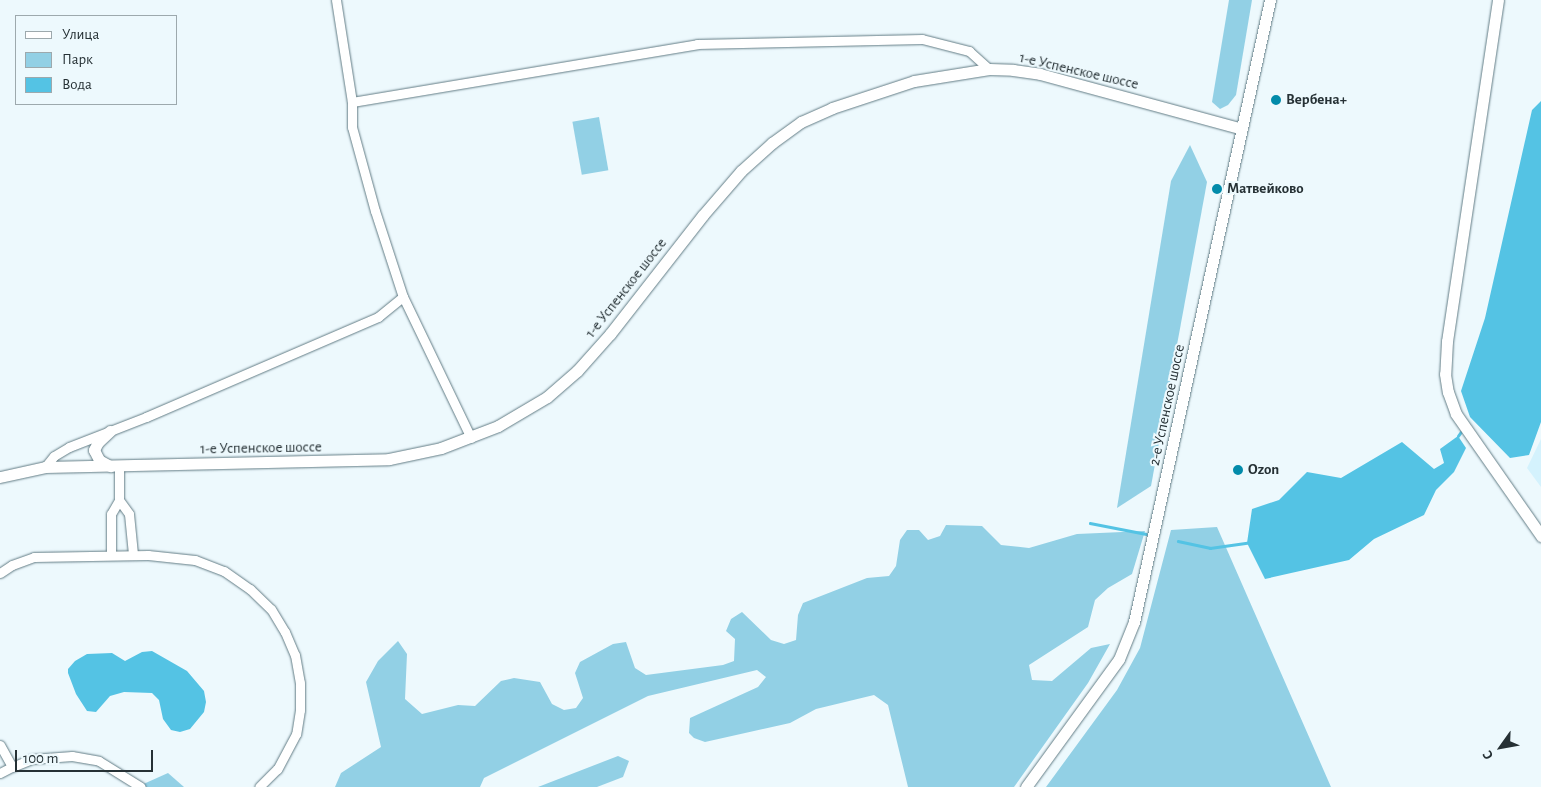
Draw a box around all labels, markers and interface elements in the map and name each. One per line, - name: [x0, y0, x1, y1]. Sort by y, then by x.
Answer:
- legend: [15, 15, 178, 105]
- text: Улица: [62, 27, 99, 42]
- street label: 1-е Успенское шоссе: [1018, 49, 1140, 93]
- text: Парк: [62, 52, 93, 67]
- text: Вода: [62, 77, 92, 92]
- place label: Вербена+: [1286, 91, 1347, 109]
- marker: Вербена+: [1270, 94, 1282, 106]
- place label: Матвейково: [1227, 180, 1304, 198]
- marker: Матвейково: [1211, 183, 1223, 195]
- street label: 1-е Успенское шоссе: [581, 235, 671, 341]
- street label: 2-е Успенское шоссе: [1145, 343, 1189, 467]
- street label: 1-е Успенское шоссе: [200, 438, 322, 458]
- place label: Ozon: [1248, 461, 1279, 479]
- marker: Ozon: [1232, 464, 1244, 476]
- north arrow: [1476, 722, 1526, 772]
- scale bar: [18, 740, 155, 772]
- text: С: [1480, 748, 1496, 762]
- text: 100 m: [23, 751, 58, 766]

